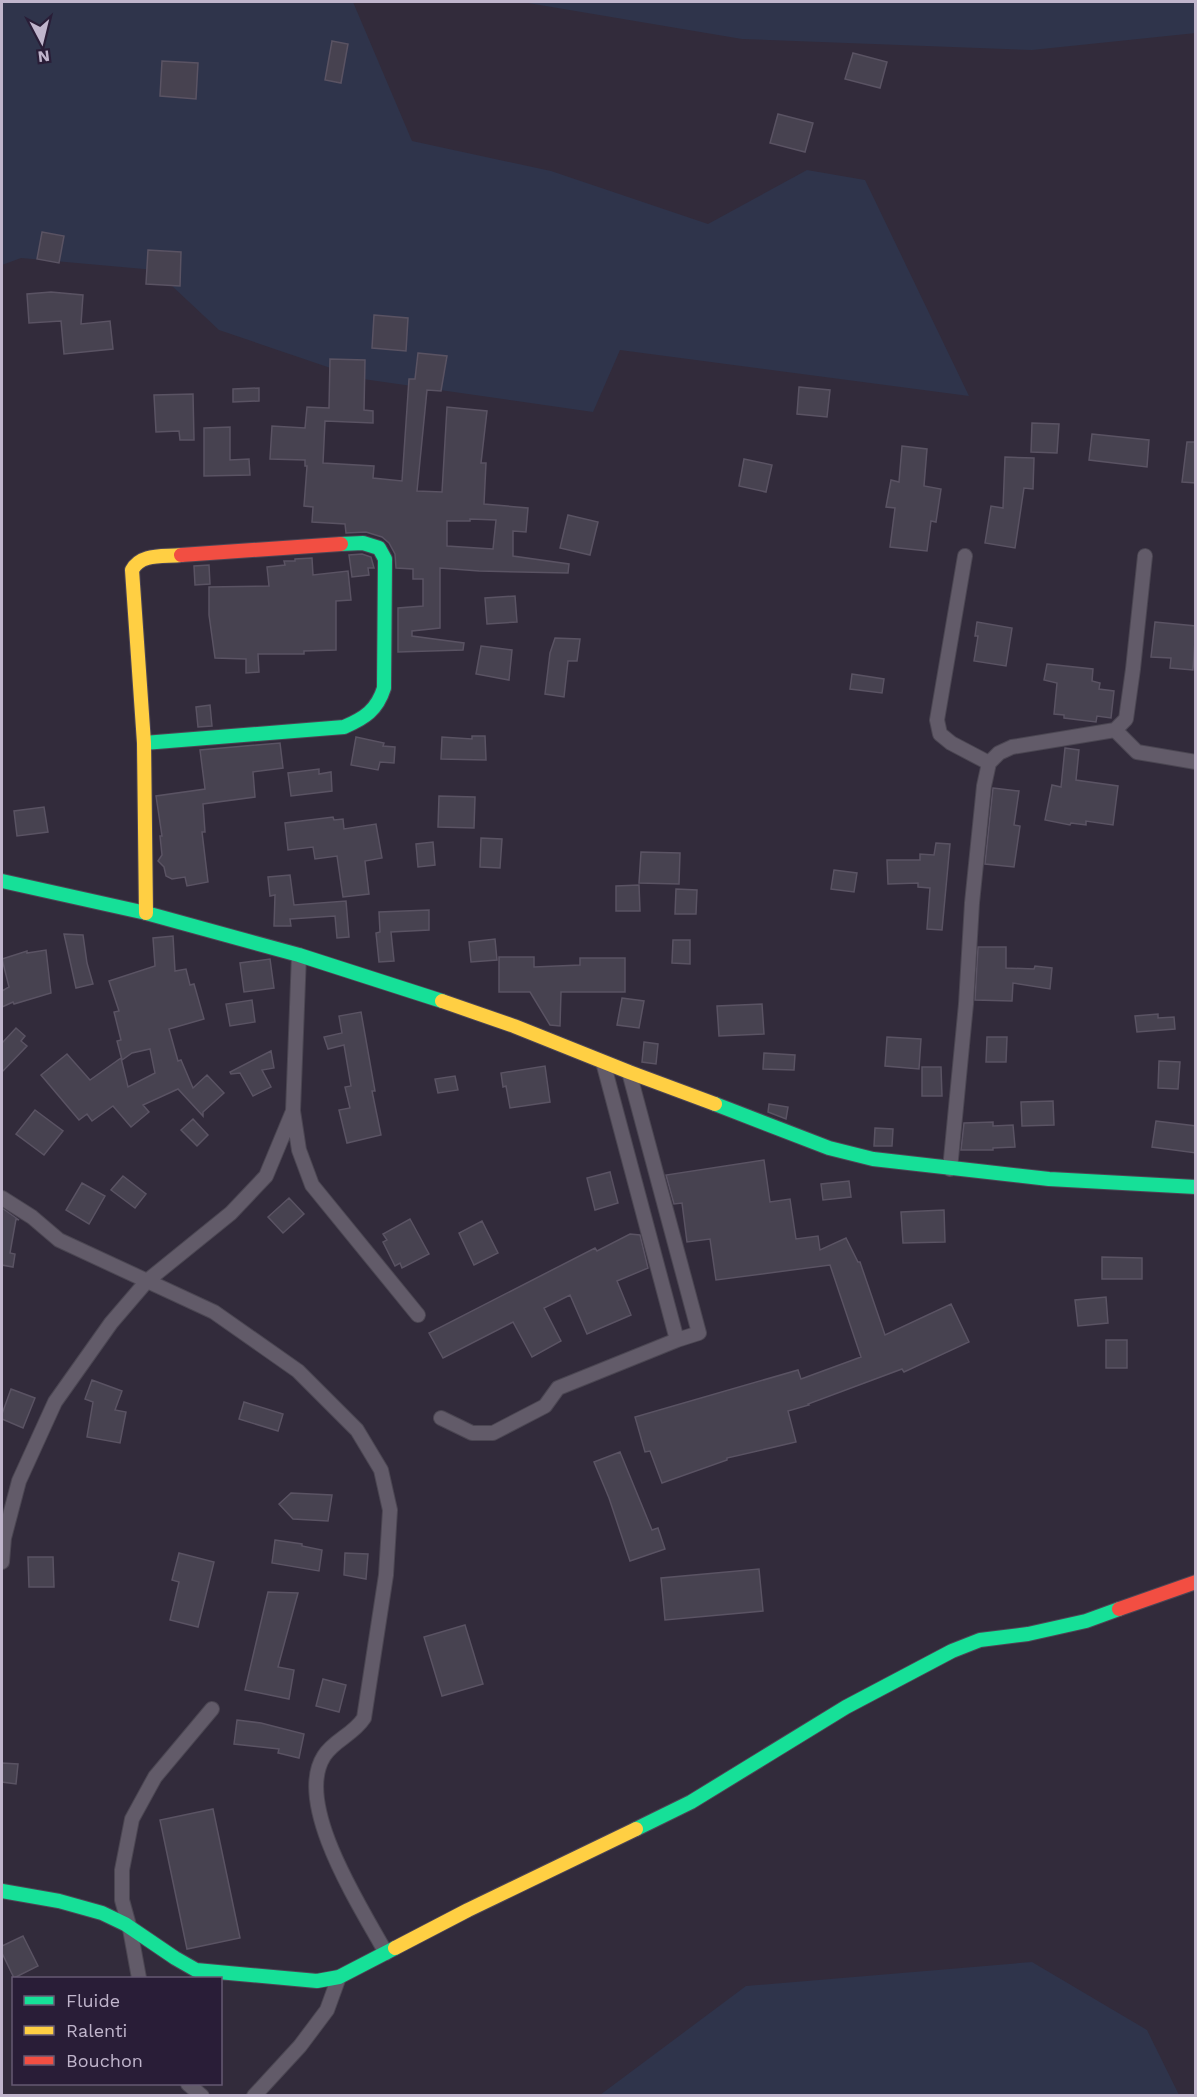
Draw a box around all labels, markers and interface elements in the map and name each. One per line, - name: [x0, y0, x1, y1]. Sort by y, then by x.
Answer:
- north arrow: [12, 12, 72, 72]
- text: N: [37, 46, 51, 67]
- legend: [12, 1977, 222, 2085]
- text: Fluide: [66, 1990, 120, 2011]
- text: Ralenti: [66, 2020, 127, 2041]
- text: Bouchon: [66, 2050, 143, 2071]

